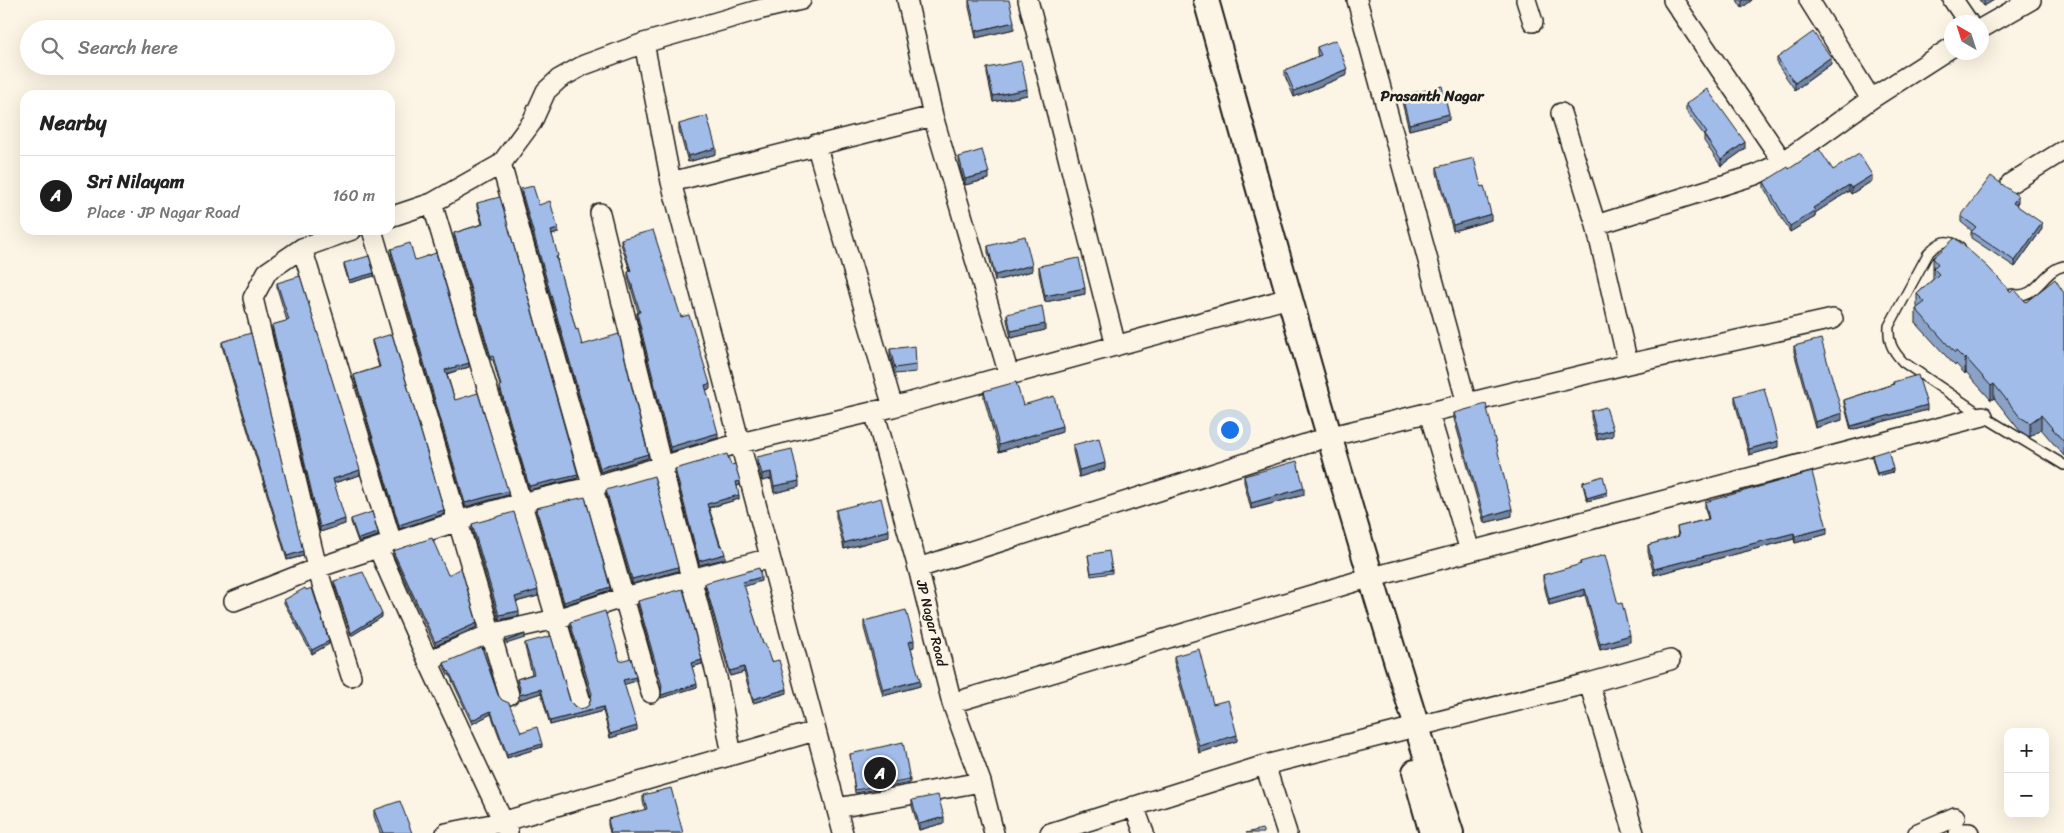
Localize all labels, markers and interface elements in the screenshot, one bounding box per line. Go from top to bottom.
north arrow [1944,15,1989,60]
search box [20,20,395,75]
text: Search here [78,31,178,64]
icon: search [38,34,66,62]
district label: Prasanth Nagar [1381,83,1485,109]
text: Nearby [40,104,106,142]
text: Sri Nilayam [87,165,184,198]
text: A [51,181,61,210]
text: 160 m [332,181,375,210]
text: Place · JP Nagar Road [87,198,239,227]
your location [1217,417,1243,443]
street label: JP Nagar Road [908,576,955,671]
map controls [2004,728,2049,818]
button: + [2004,728,2049,773]
pin: A [864,754,896,792]
button: − [2004,773,2049,818]

